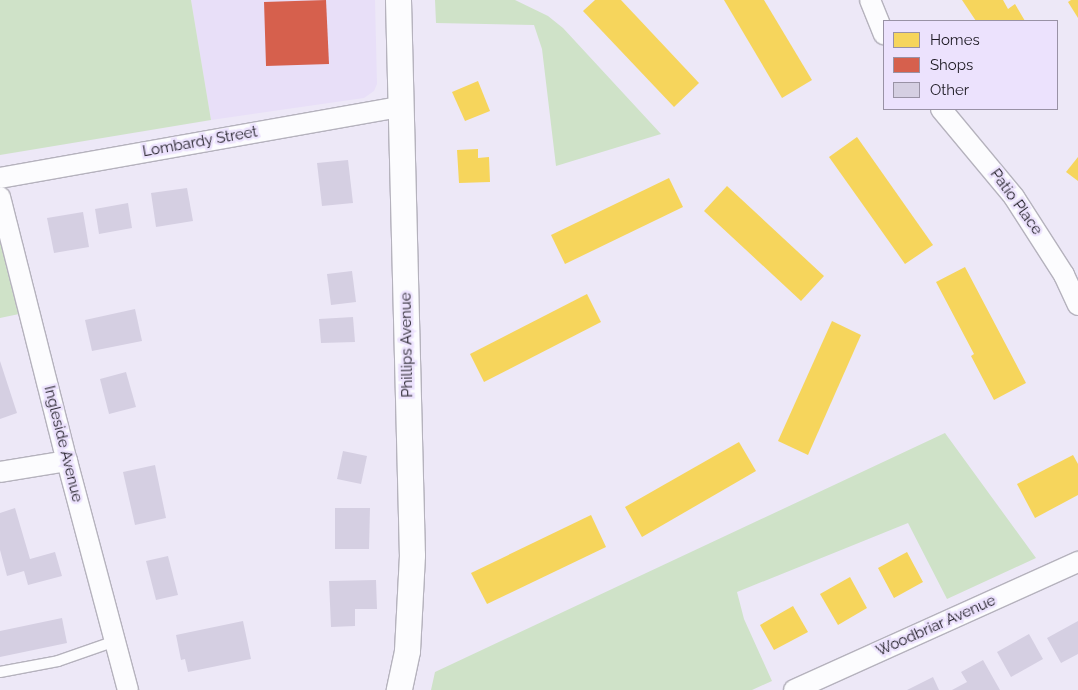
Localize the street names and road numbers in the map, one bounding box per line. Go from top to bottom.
street label: Lombardy Street [141,123,259,161]
street label: Patio Place [986,166,1046,238]
street label: Phillips Avenue [397,292,417,398]
street label: Ingleside Avenue [40,384,86,504]
street label: Woodbriar Avenue [873,591,999,661]

